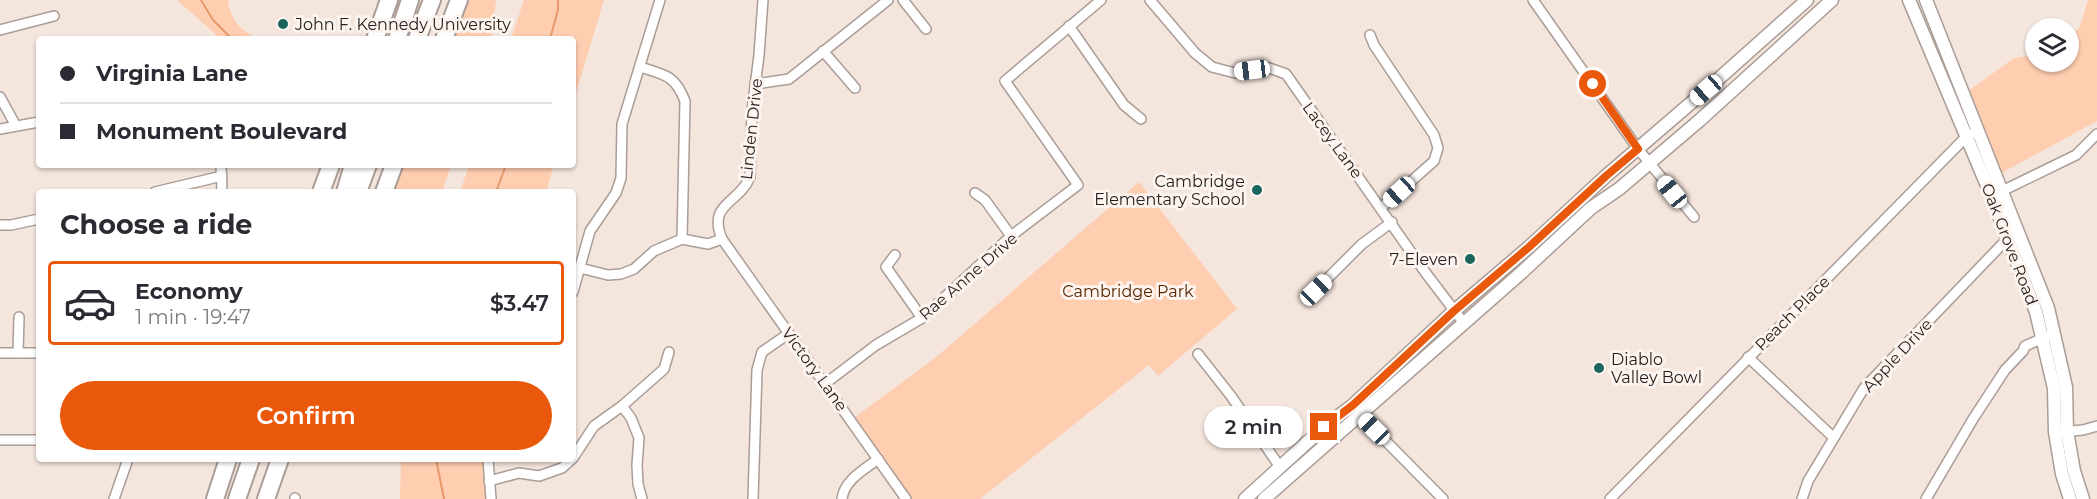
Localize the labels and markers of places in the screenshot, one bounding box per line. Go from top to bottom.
place label: John F. Kennedy University [294,15,511,34]
marker: John F. Kennedy University [276,17,290,31]
place label: Cambridge Elementary School [1094,172,1245,209]
marker: Cambridge Elementary School [1250,183,1264,197]
place label: 7-Eleven [1390,250,1458,269]
marker: 7-Eleven [1463,252,1477,266]
place label: Diablo Valley Bowl [1611,350,1702,387]
marker: Diablo Valley Bowl [1592,361,1606,375]

